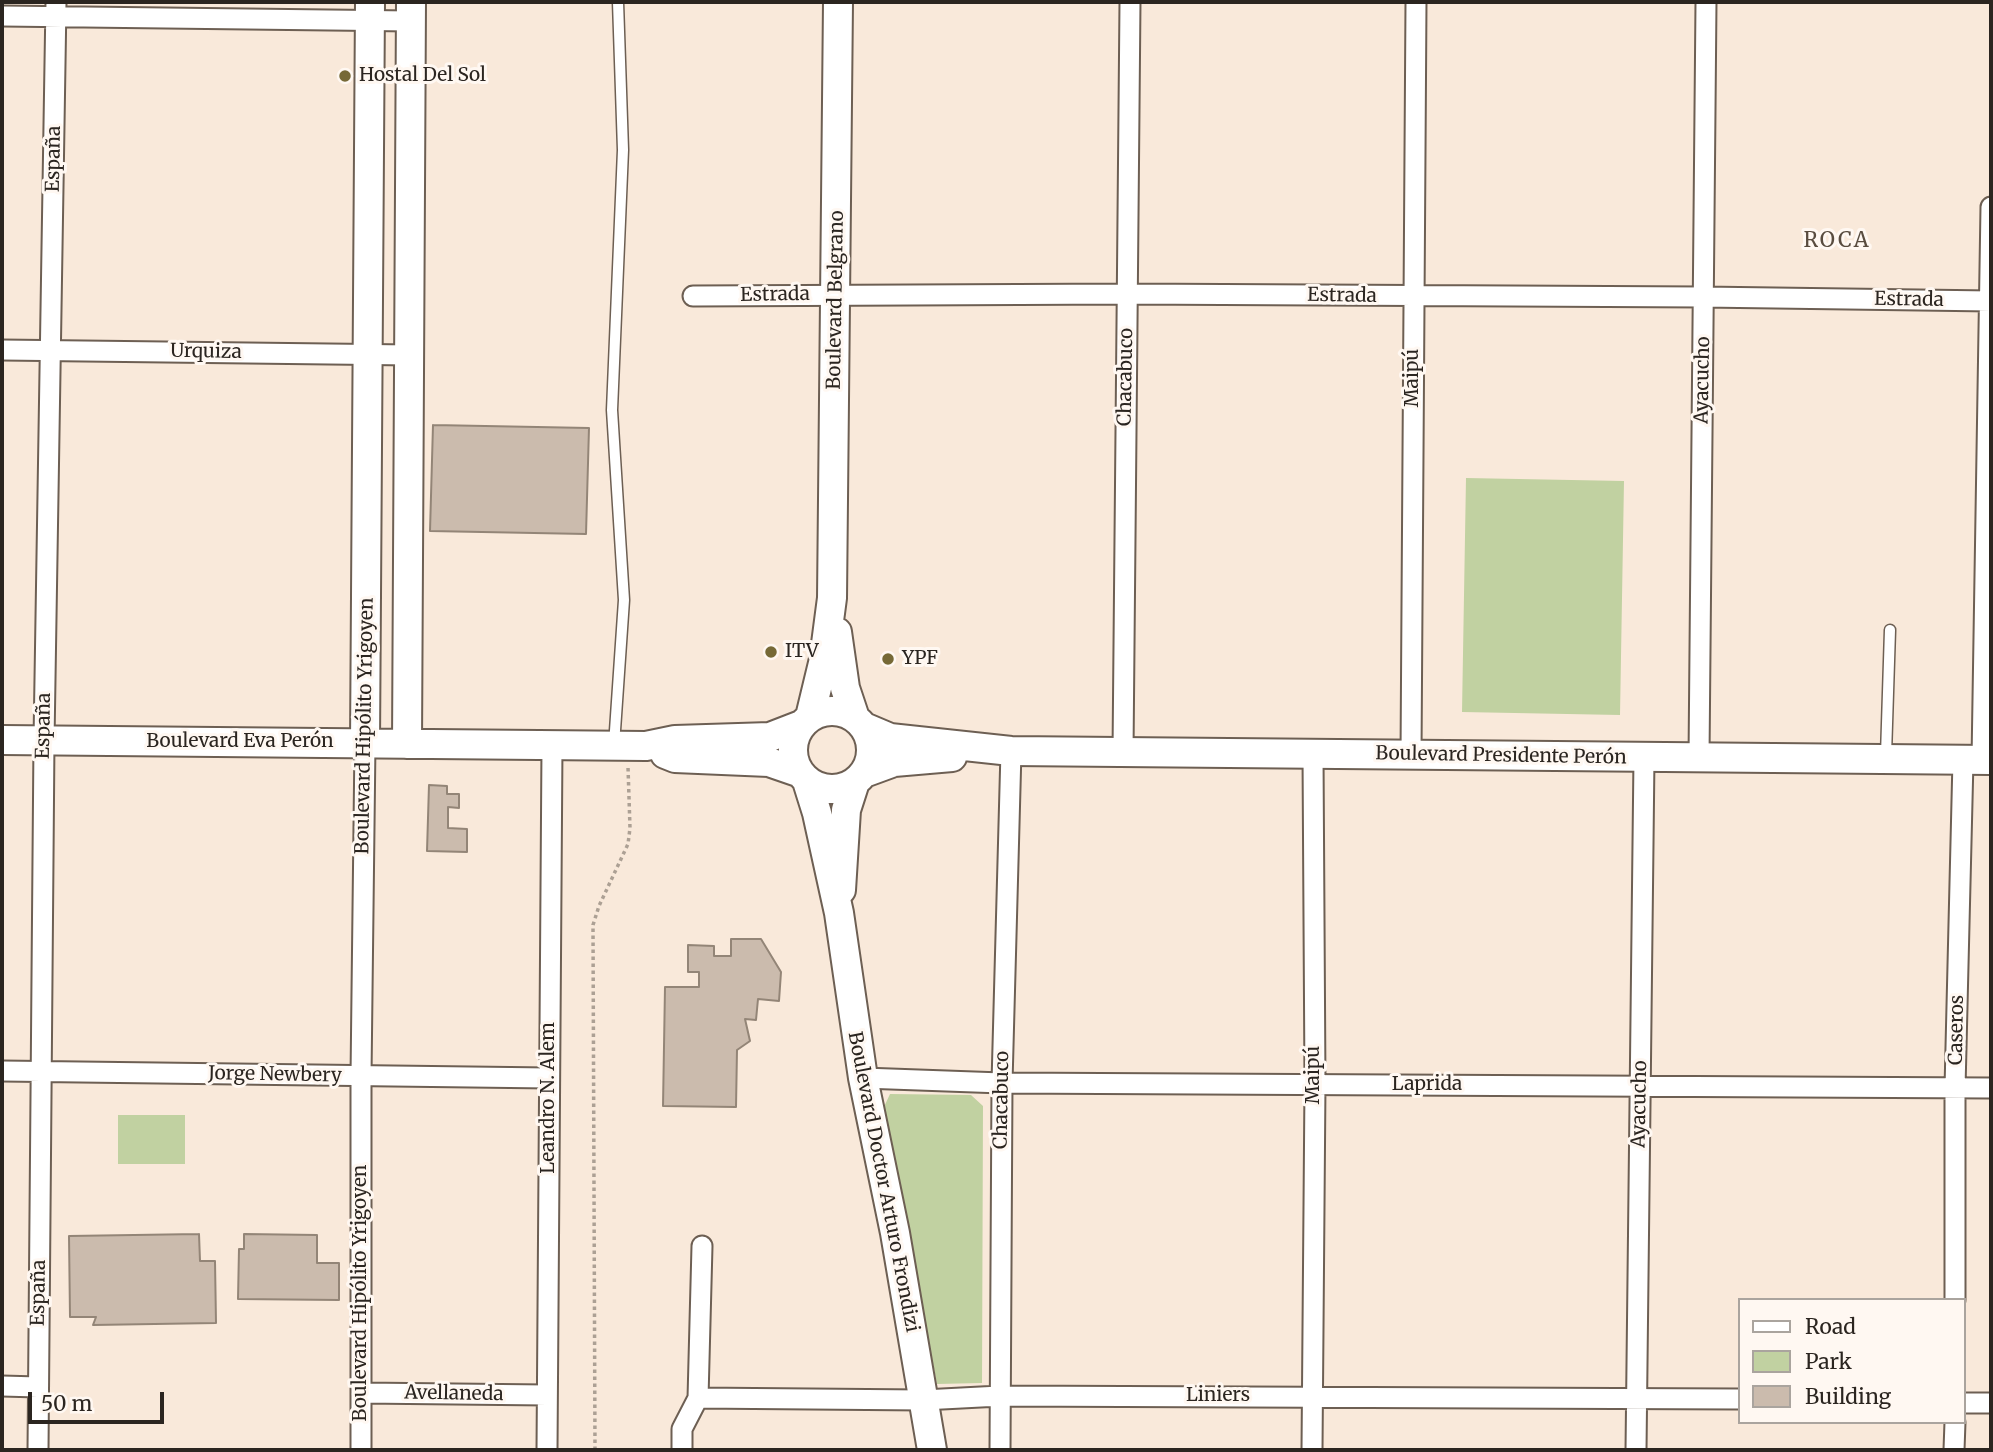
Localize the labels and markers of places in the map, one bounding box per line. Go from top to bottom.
place label: Hostal Del Sol [359,65,486,87]
marker: Hostal Del Sol [337,68,353,84]
place label: ITV [785,641,819,663]
marker: ITV [763,644,779,660]
place label: YPF [902,648,938,670]
marker: YPF [880,651,896,667]

